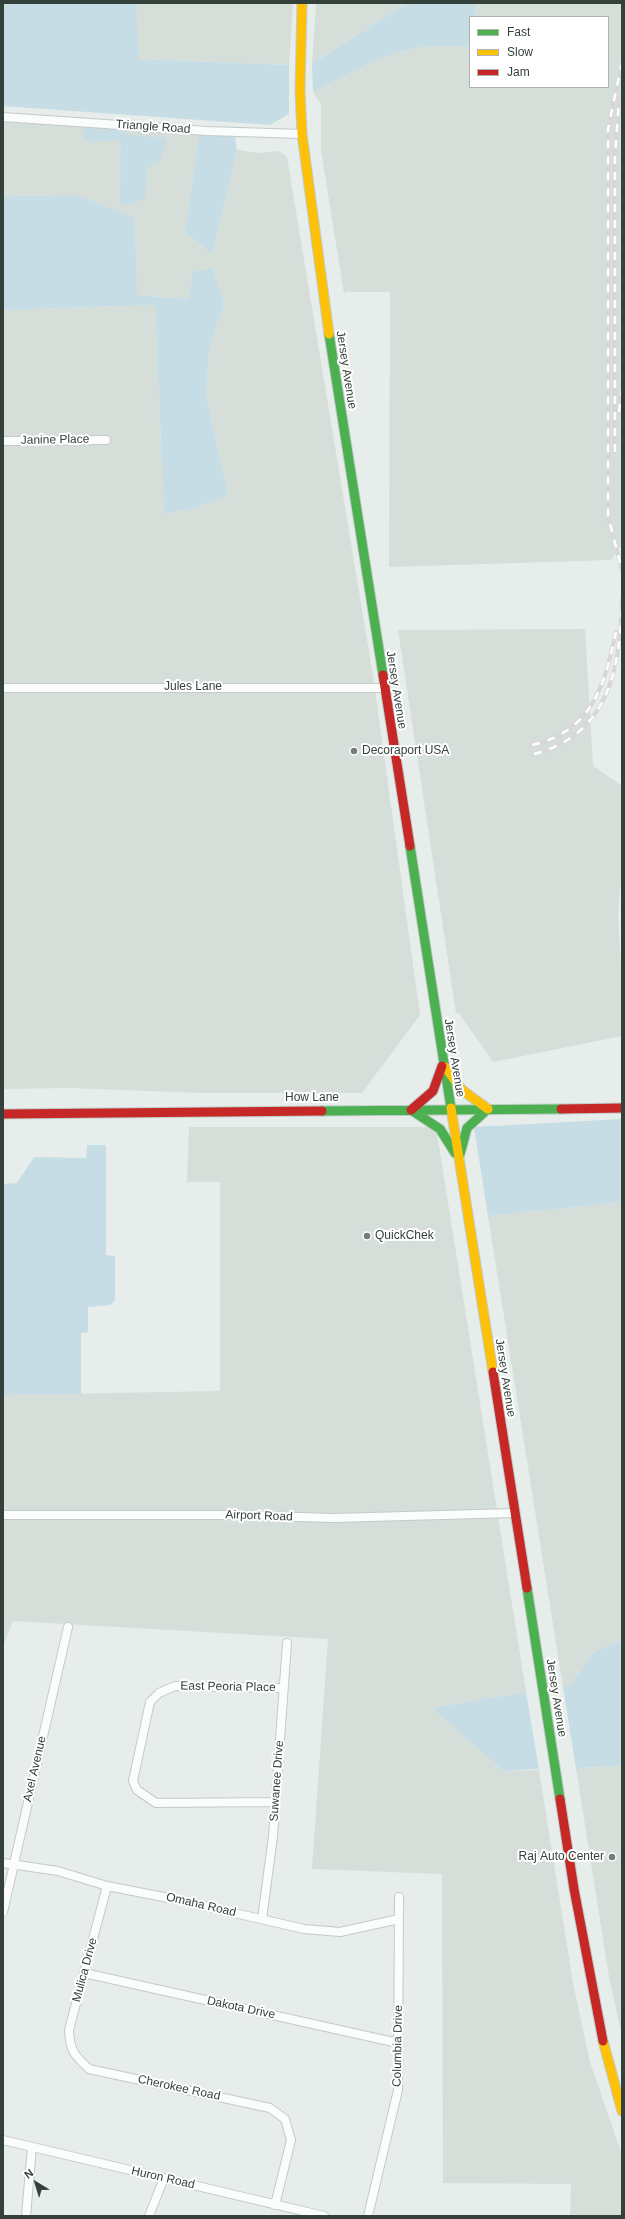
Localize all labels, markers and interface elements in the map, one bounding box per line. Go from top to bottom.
legend [469,16,609,88]
text: Fast [507,25,530,39]
text: Slow [507,45,533,59]
text: Jam [507,65,530,79]
street label: Triangle Road [115,117,191,137]
street label: Jersey Avenue [333,330,359,410]
street label: Janine Place [21,432,89,448]
street label: Jersey Avenue [383,650,409,730]
street label: Jules Lane [164,680,222,694]
place label: Decoraport USA [362,744,449,758]
marker: Decoraport USA [349,746,359,756]
street label: Jersey Avenue [441,1018,467,1098]
street label: How Lane [285,1091,339,1105]
place label: QuickChek [375,1229,434,1243]
marker: QuickChek [362,1231,372,1241]
street label: Jersey Avenue [492,1338,518,1418]
street label: Airport Road [225,1508,293,1524]
street label: Jersey Avenue [543,1658,569,1738]
street label: East Peoria Place [180,1679,276,1695]
street label: Axel Avenue [20,1735,50,1803]
street label: Suwanee Drive [267,1740,287,1822]
place label: Raj Auto Center [519,1850,604,1864]
marker: Raj Auto Center [607,1852,617,1862]
street label: Omaha Road [165,1890,237,1920]
street label: Mulica Drive [70,1936,100,2004]
street label: Dakota Drive [206,1994,276,2022]
street label: Columbia Drive [390,2005,406,2087]
street label: Cherokee Road [136,2072,222,2104]
north arrow [16,2163,56,2203]
street label: Huron Road [130,2164,196,2192]
text: N [22,2166,35,2181]

